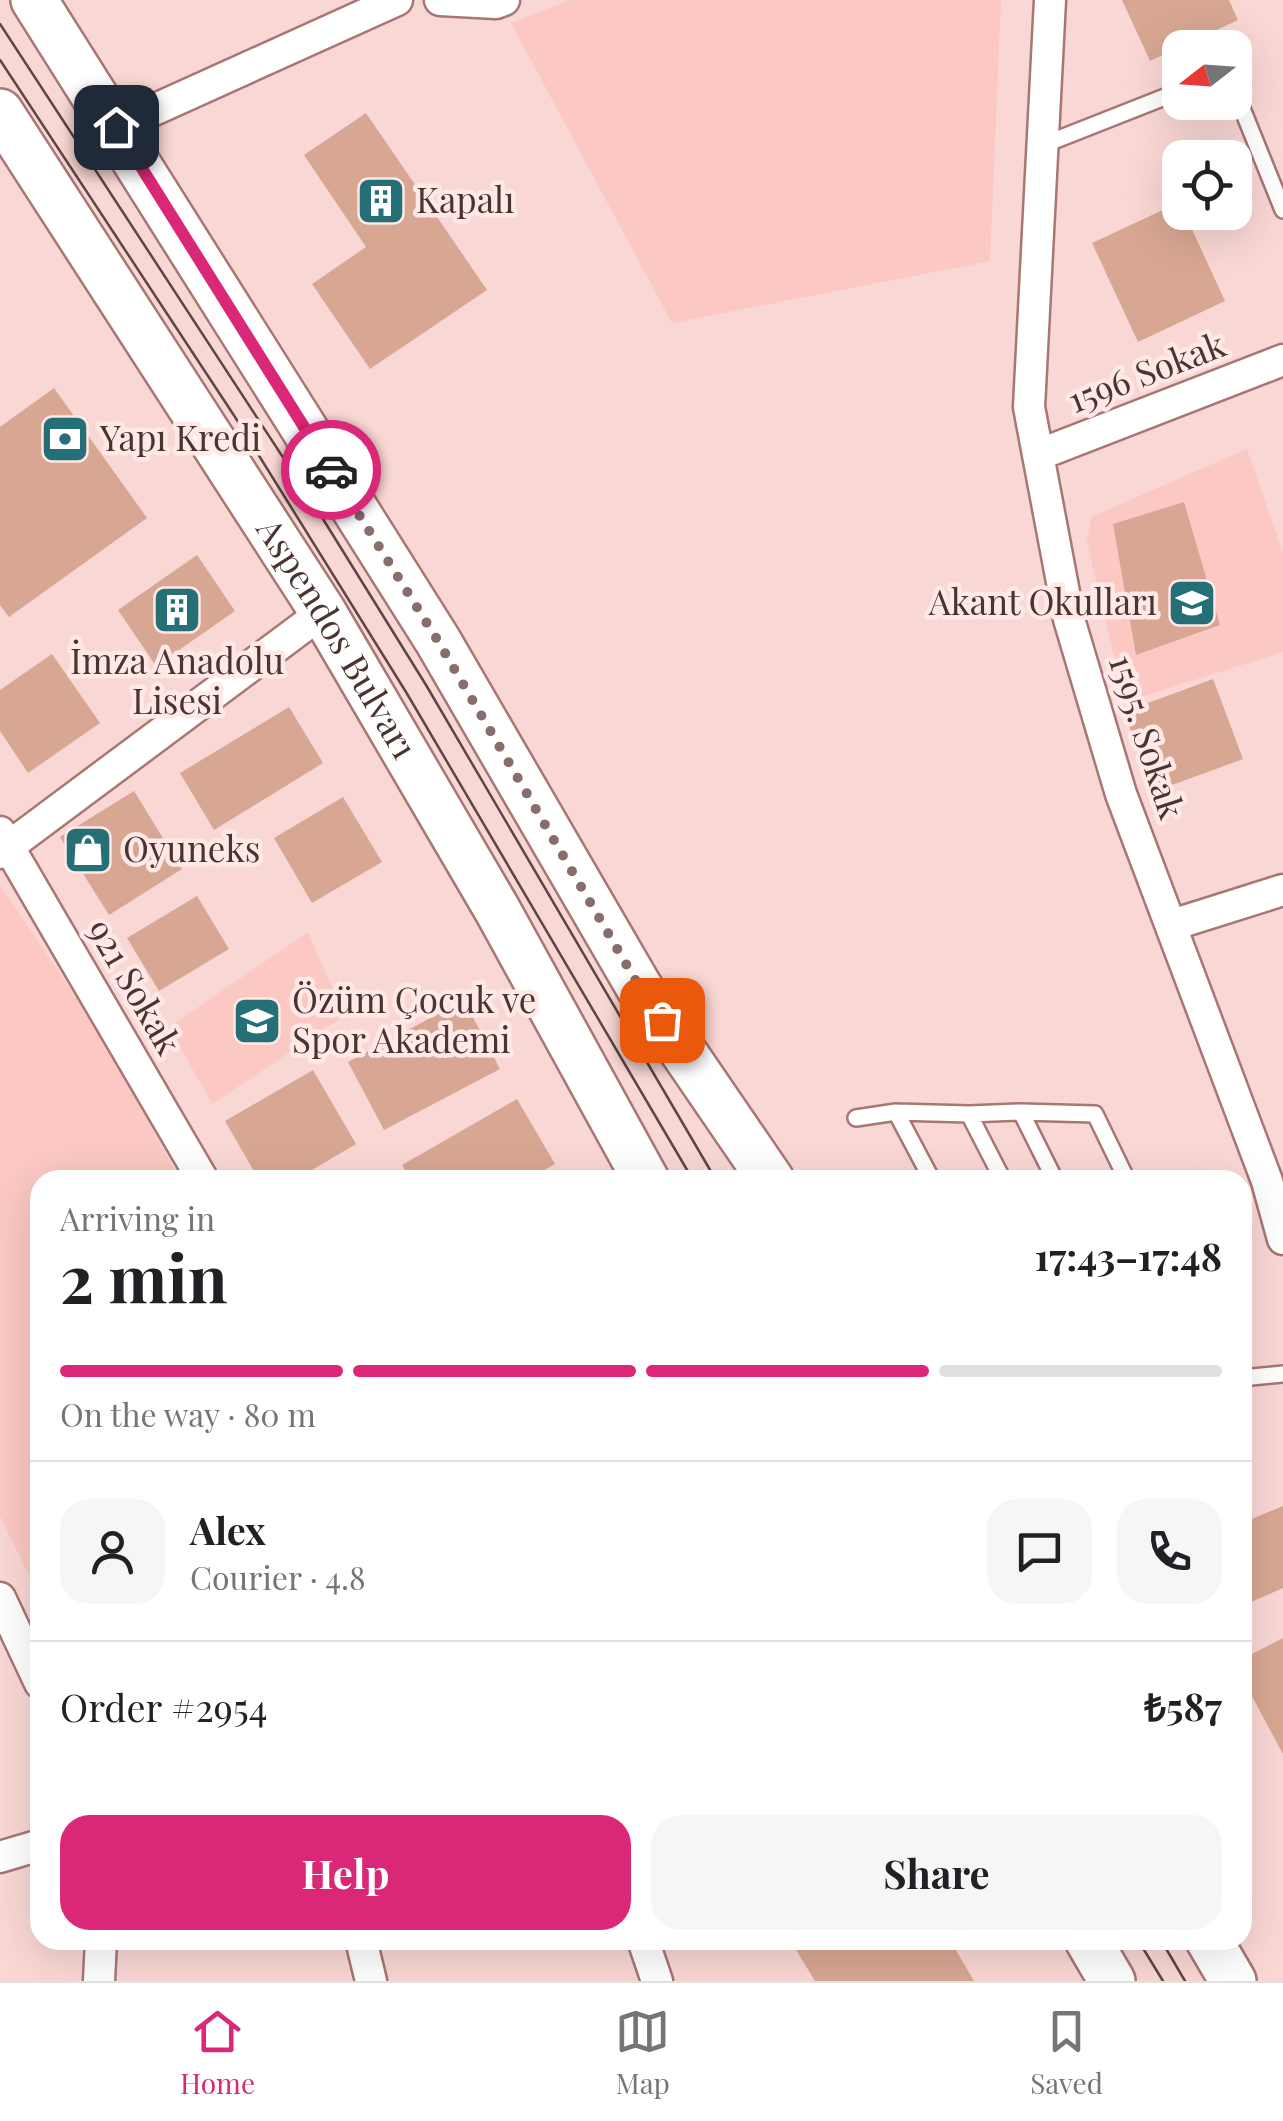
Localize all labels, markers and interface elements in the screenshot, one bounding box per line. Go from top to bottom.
north arrow [1162,30,1252,120]
map controls [1162,30,1252,230]
pin [74,85,159,170]
icon: home [89,100,144,155]
button: locate [1162,140,1252,230]
building icon: Kapalı [355,175,407,227]
place label: Kapalı [416,175,514,222]
street label: 1596 Sokak [1061,319,1232,422]
bank icon: Yapı Kredi [39,413,91,465]
place label: Yapı Kredi [99,413,261,460]
courier [281,420,381,520]
icon: car [304,443,359,498]
street label: Aspendos Bulvarı [247,507,429,766]
place label: Akant Okulları [928,577,1157,624]
school or university icon: Akant Okulları [1166,577,1218,629]
building icon: İmza Anadolu Lisesi [151,584,203,636]
place label: İmza Anadolu Lisesi [70,636,284,723]
street label: 1595. Sokak [1100,648,1197,824]
shop icon: Oyuneks [62,824,114,876]
place label: Oyuneks [123,824,260,871]
street label: 921 Sokak [78,909,194,1062]
place label: Özüm Çocuk ve Spor Akademi [292,975,536,1062]
pin [620,978,705,1063]
icon: bag [635,993,690,1048]
school or university icon: Özüm Çocuk ve Spor Akademi [231,995,283,1047]
text: Arriving in [60,1196,215,1239]
text: 17:43–17:48 [1034,1230,1222,1281]
text: 2 min [60,1233,228,1319]
text: On the way · 80 m [60,1392,316,1435]
button: person [60,1499,165,1604]
button: chat [987,1499,1092,1604]
button: phone [1117,1499,1222,1604]
text: Alex [190,1504,266,1555]
text: Courier · 4.8 [190,1555,366,1598]
text: ₺587 [1144,1680,1222,1731]
text: Order #2954 [60,1681,267,1732]
button: Help [60,1815,631,1930]
button: Share [651,1815,1222,1930]
tab: Home [180,2004,255,2101]
tab: Map [615,2004,670,2101]
tab: Saved [1030,2004,1103,2101]

